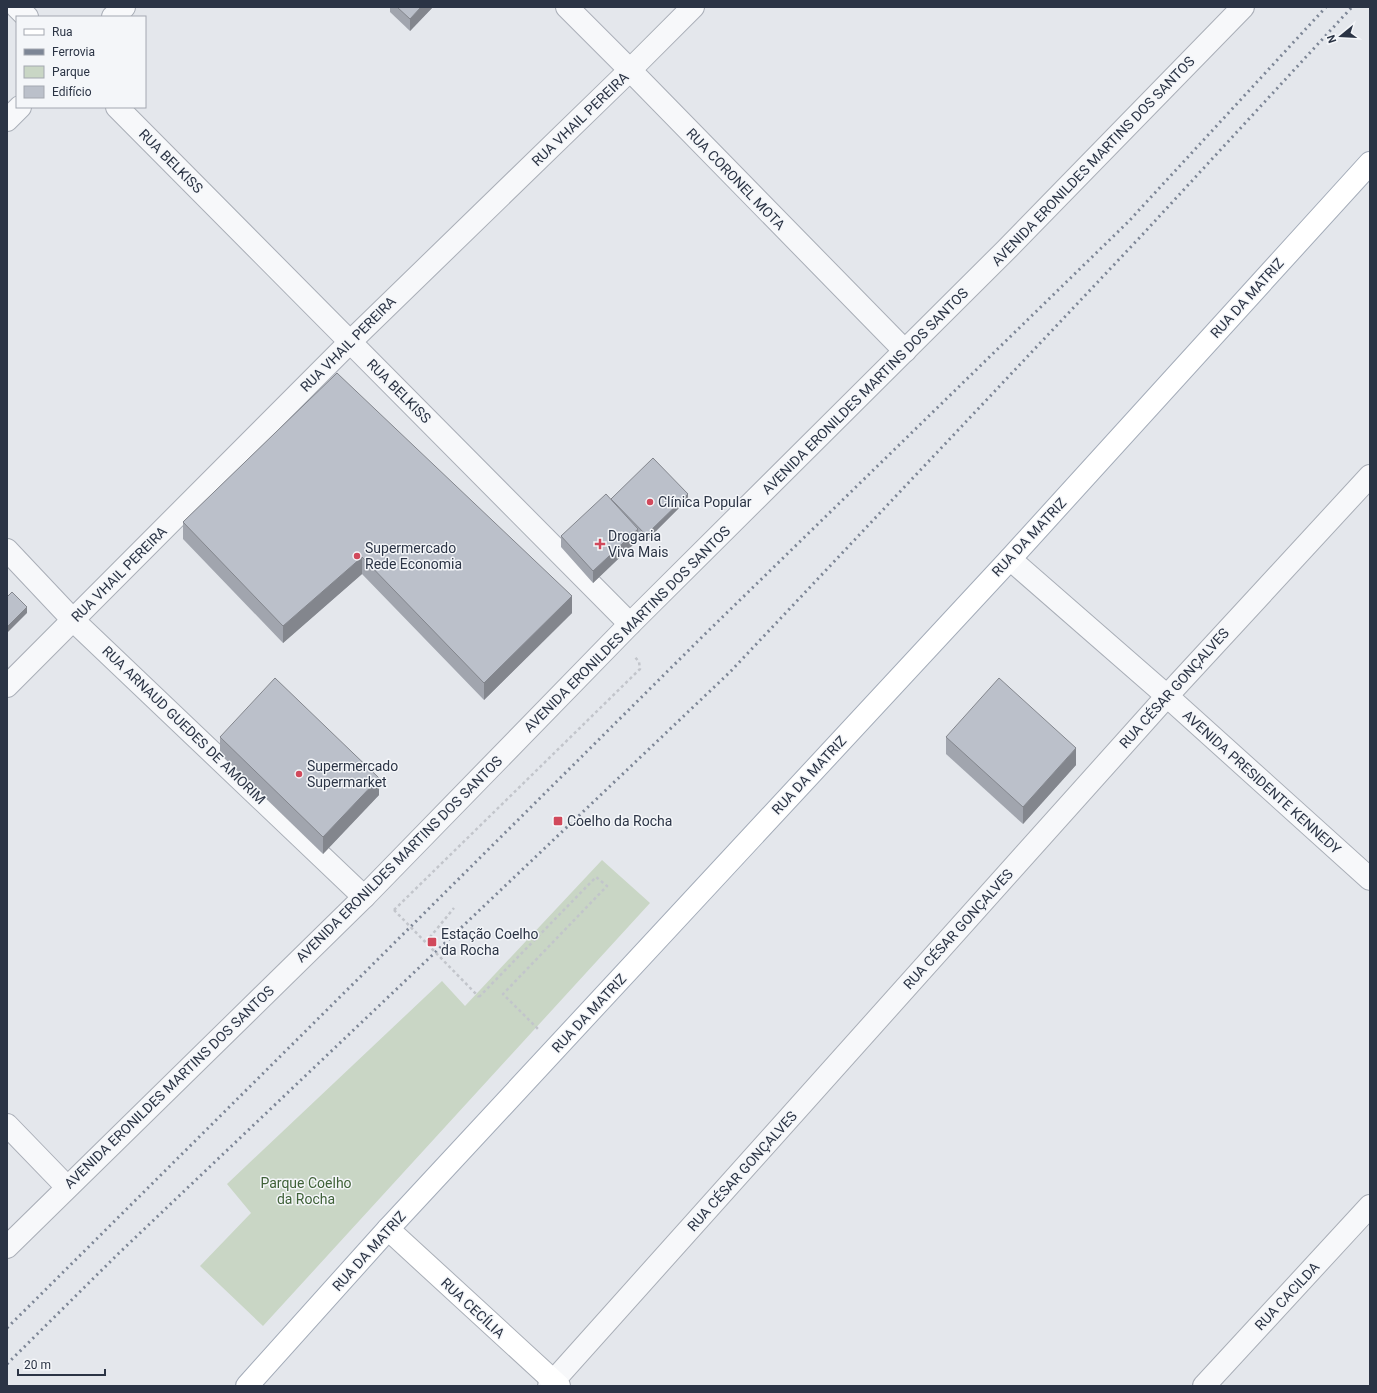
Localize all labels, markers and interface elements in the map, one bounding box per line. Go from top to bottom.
legend [16,16,146,108]
north arrow [1321,16,1361,56]
text: Rua [52,25,73,39]
text: N [1325,33,1339,45]
text: Ferrovia [52,45,95,59]
street label: AVENIDA ERONILDES MARTINS DOS SANTOS [988,53,1198,269]
text: Parque [52,65,90,79]
street label: RUA VHAIL PEREIRA [528,69,632,169]
text: Edifício [52,85,92,99]
street label: RUA CORONEL MOTA [683,125,789,233]
street label: RUA BELKISS [136,126,206,196]
street label: RUA DA MATRIZ [1207,255,1287,341]
street label: AVENIDA ERONILDES MARTINS DOS SANTOS [759,285,971,497]
street label: RUA VHAIL PEREIRA [297,293,399,395]
street label: RUA BELKISS [364,356,434,426]
place label: Clínica Popular [658,494,752,510]
street label: RUA DA MATRIZ [989,494,1069,580]
marker: Clínica Popular [645,497,655,507]
street label: RUA VHAIL PEREIRA [68,523,170,625]
street label: AVENIDA ERONILDES MARTINS DOS SANTOS [521,523,733,735]
place label: Drogaria Viva Mais [608,528,669,560]
marker: Drogaria Viva Mais [595,539,605,549]
place label: Supermercado Rede Economia [365,540,462,572]
marker: Supermercado Rede Economia [352,551,362,561]
street label: RUA CÉSAR GONÇALVES [1115,624,1232,751]
street label: RUA ARNAUD GUEDES DE AMORIM [99,643,269,807]
street label: AVENIDA PRESIDENTE KENNEDY [1180,707,1345,858]
street label: RUA DA MATRIZ [769,732,849,818]
street label: AVENIDA ERONILDES MARTINS DOS SANTOS [293,753,505,965]
place label: Supermercado Supermarket [307,758,398,790]
marker: Supermercado Supermarket [294,769,304,779]
place label: Coelho da Rocha [567,813,672,829]
marker: Coelho da Rocha [552,815,564,827]
street label: RUA CÉSAR GONÇALVES [899,865,1016,992]
place label: Estação Coelho da Rocha [441,926,538,958]
marker: Estação Coelho da Rocha [426,936,438,948]
street label: RUA DA MATRIZ [549,970,629,1056]
street label: AVENIDA ERONILDES MARTINS DOS SANTOS [61,982,277,1192]
street label: RUA CÉSAR GONÇALVES [683,1107,800,1234]
park label: Parque Coelho da Rocha [260,1175,352,1207]
street label: RUA DA MATRIZ [329,1208,409,1294]
street label: RUA CACILDA [1251,1259,1323,1333]
street label: RUA CECÍLIA [438,1274,509,1341]
scale bar [18,1351,105,1377]
text: 20 m [24,1358,51,1372]

